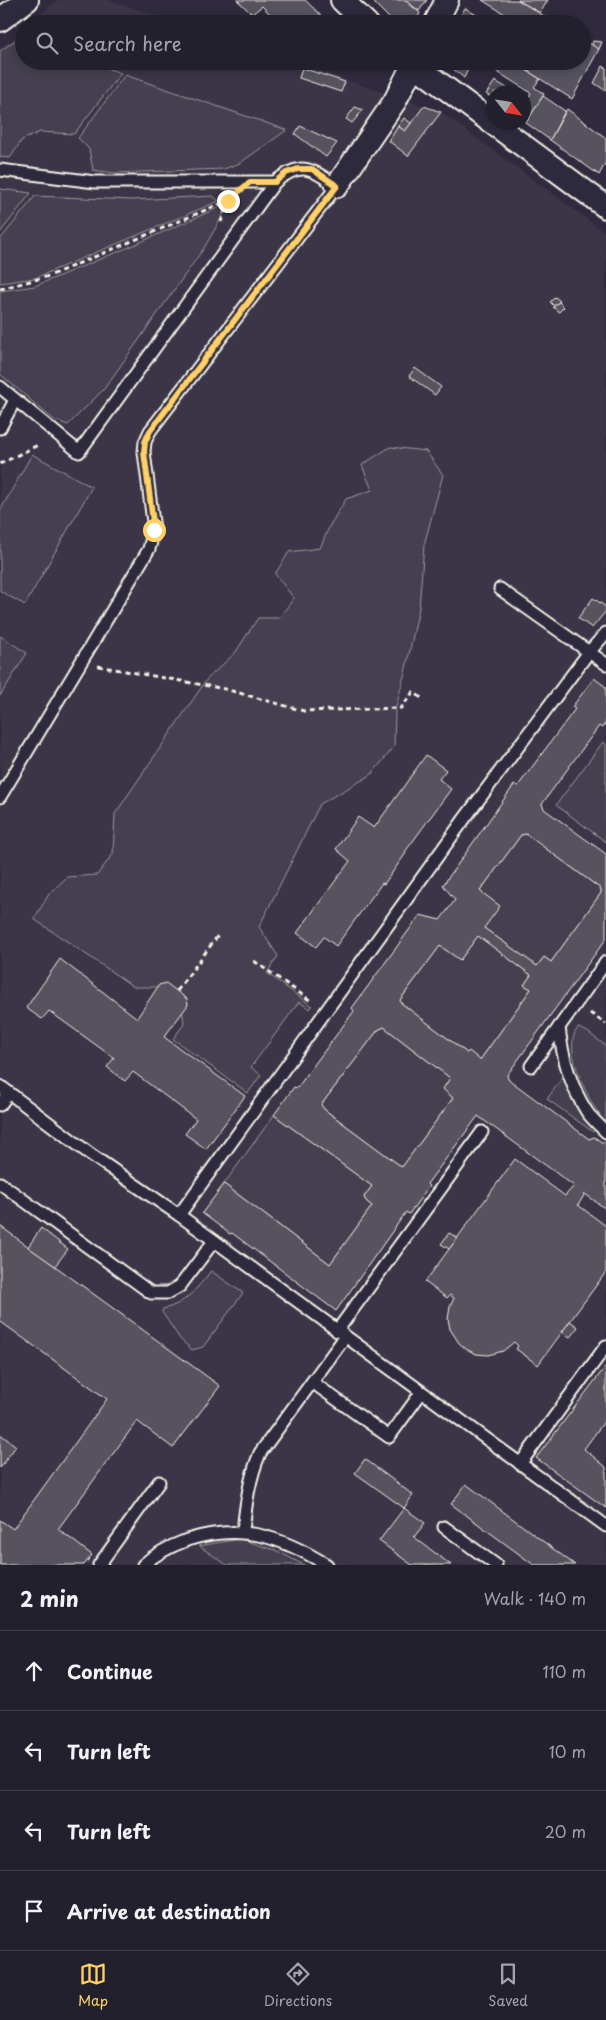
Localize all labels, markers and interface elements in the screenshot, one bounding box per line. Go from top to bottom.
search box [15,15,591,70]
icon: search [33,29,61,57]
text: Search here [73,29,182,57]
north arrow [486,85,531,130]
route end [217,190,240,213]
route start [143,519,166,542]
text: 2 min [20,1582,79,1614]
text: Walk · 140 m [484,1586,586,1610]
icon: ahead [20,1657,48,1685]
text: Continue [67,1657,153,1685]
text: 110 m [543,1659,586,1683]
icon: left [20,1737,48,1765]
text: Turn left [67,1737,151,1765]
text: 10 m [549,1739,586,1763]
icon: left [20,1817,48,1845]
text: Turn left [67,1817,151,1845]
text: 20 m [545,1819,586,1843]
icon: arrive [20,1897,48,1925]
text: Arrive at destination [67,1897,271,1925]
tab: Map [78,1960,108,2011]
tab: Directions [264,1960,332,2011]
tab: Saved [488,1960,528,2011]

